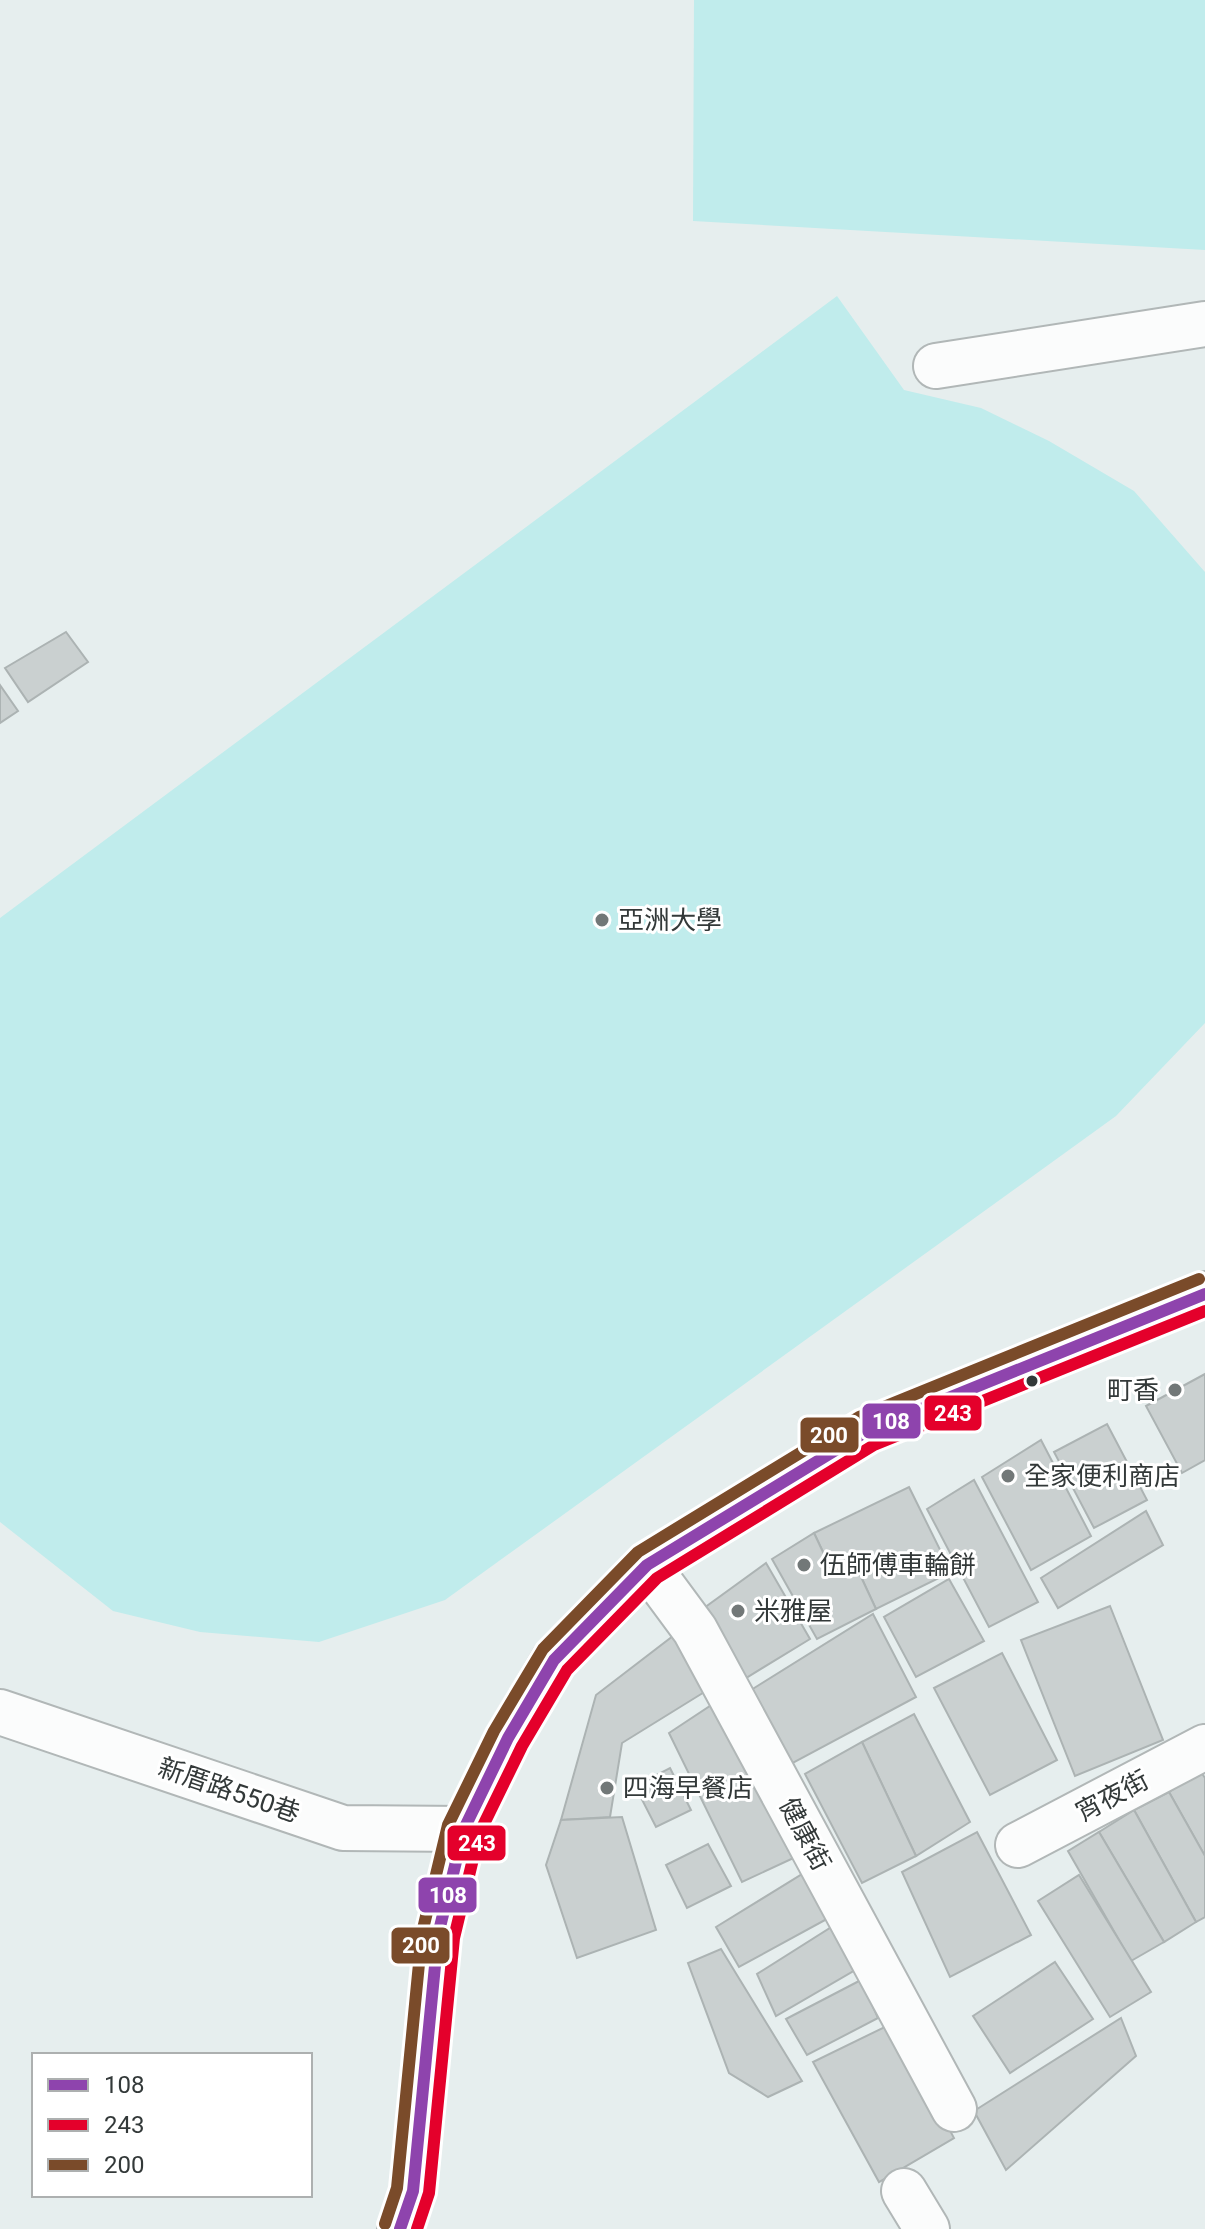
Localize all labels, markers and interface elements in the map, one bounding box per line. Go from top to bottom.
place label: 亞洲大學 [618,905,722,935]
marker: 亞洲大學 [593,911,611,929]
unlabelled marker [1024,1373,1040,1389]
place label: 町香 [1107,1375,1159,1405]
marker: 町香 [1166,1381,1184,1399]
line badge: 243 [923,1394,983,1432]
text: 243 [934,1401,972,1426]
line badge: 108 [861,1402,922,1440]
text: 108 [872,1409,910,1434]
line badge: 200 [799,1416,860,1454]
text: 200 [810,1423,848,1448]
place label: 全家便利商店 [1024,1461,1180,1491]
marker: 全家便利商店 [999,1467,1017,1485]
place label: 伍師傅車輪餅 [820,1550,976,1580]
marker: 伍師傅車輪餅 [795,1556,813,1574]
place label: 米雅屋 [754,1596,832,1626]
marker: 米雅屋 [729,1602,747,1620]
street label: 新厝路550巷 [154,1752,304,1828]
street label: 宵夜街 [1071,1764,1153,1828]
place label: 四海早餐店 [623,1773,753,1803]
marker: 四海早餐店 [598,1779,616,1797]
street label: 健康街 [773,1793,837,1875]
line badge: 243 [446,1824,507,1862]
text: 243 [458,1831,496,1856]
line badge: 108 [417,1876,478,1914]
text: 108 [429,1883,467,1908]
line badge: 200 [390,1926,451,1965]
text: 200 [402,1933,440,1958]
legend [32,2053,312,2197]
text: 108 [104,2071,144,2099]
text: 243 [104,2111,144,2139]
text: 200 [104,2151,144,2179]

